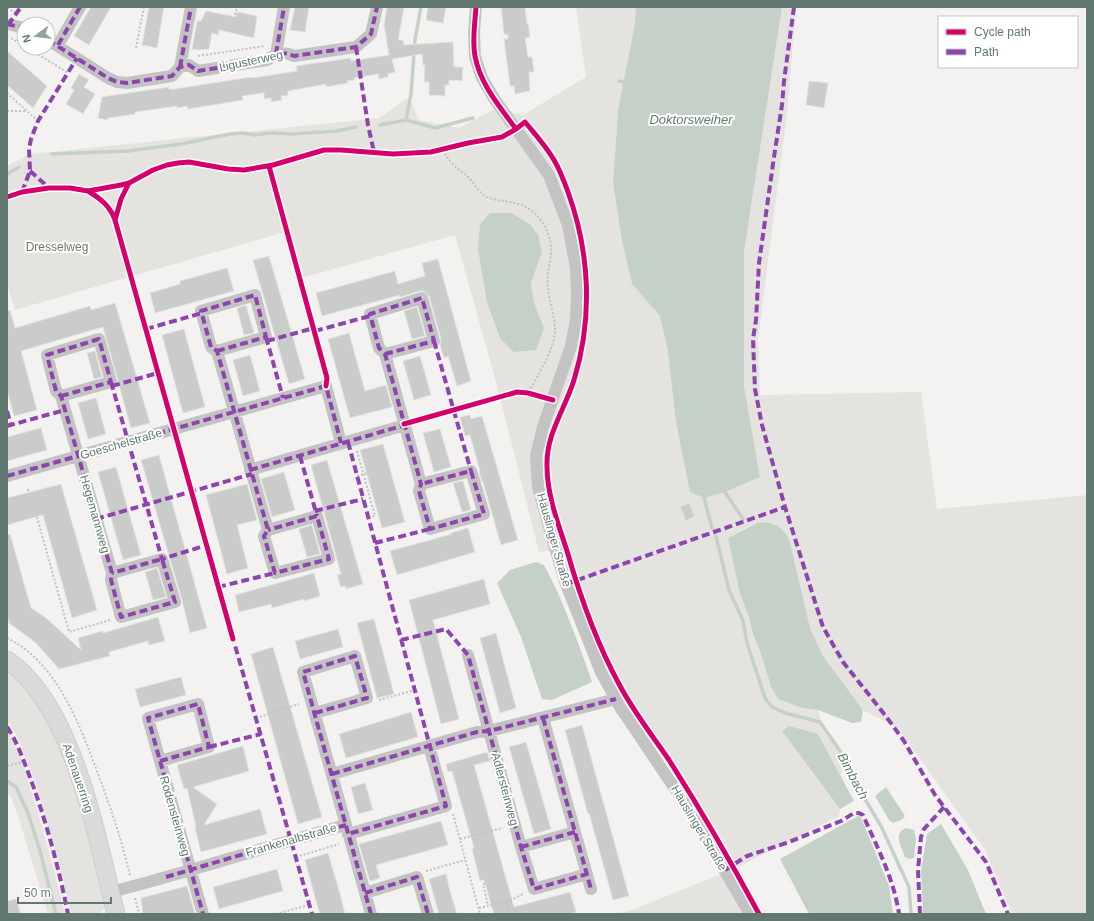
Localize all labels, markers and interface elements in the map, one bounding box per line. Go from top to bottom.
north arrow [16,16,56,56]
legend [938,16,1078,68]
text: Cycle path [974,25,1031,39]
text: N [20,33,33,44]
text: Path [974,45,999,59]
street label: Ligusterweg [218,47,284,75]
water label: Doktorsweiher [649,112,733,127]
park label: Dresselweg [26,240,88,254]
street label: Goeschelstraße [78,426,164,462]
street label: Hegemannweg [77,473,113,555]
street label: Häuslinger Straße [534,492,574,589]
street label: Adenauerring [60,742,96,814]
water label: Bimbach [835,750,871,802]
street label: Adlersteinweg [488,751,522,827]
street label: Rodensteinweg [157,774,193,858]
street label: Häuslinger Straße [668,783,730,873]
street label: Frankenalbstraße [244,820,338,860]
scale bar [18,879,111,905]
text: 50 m [24,886,51,900]

